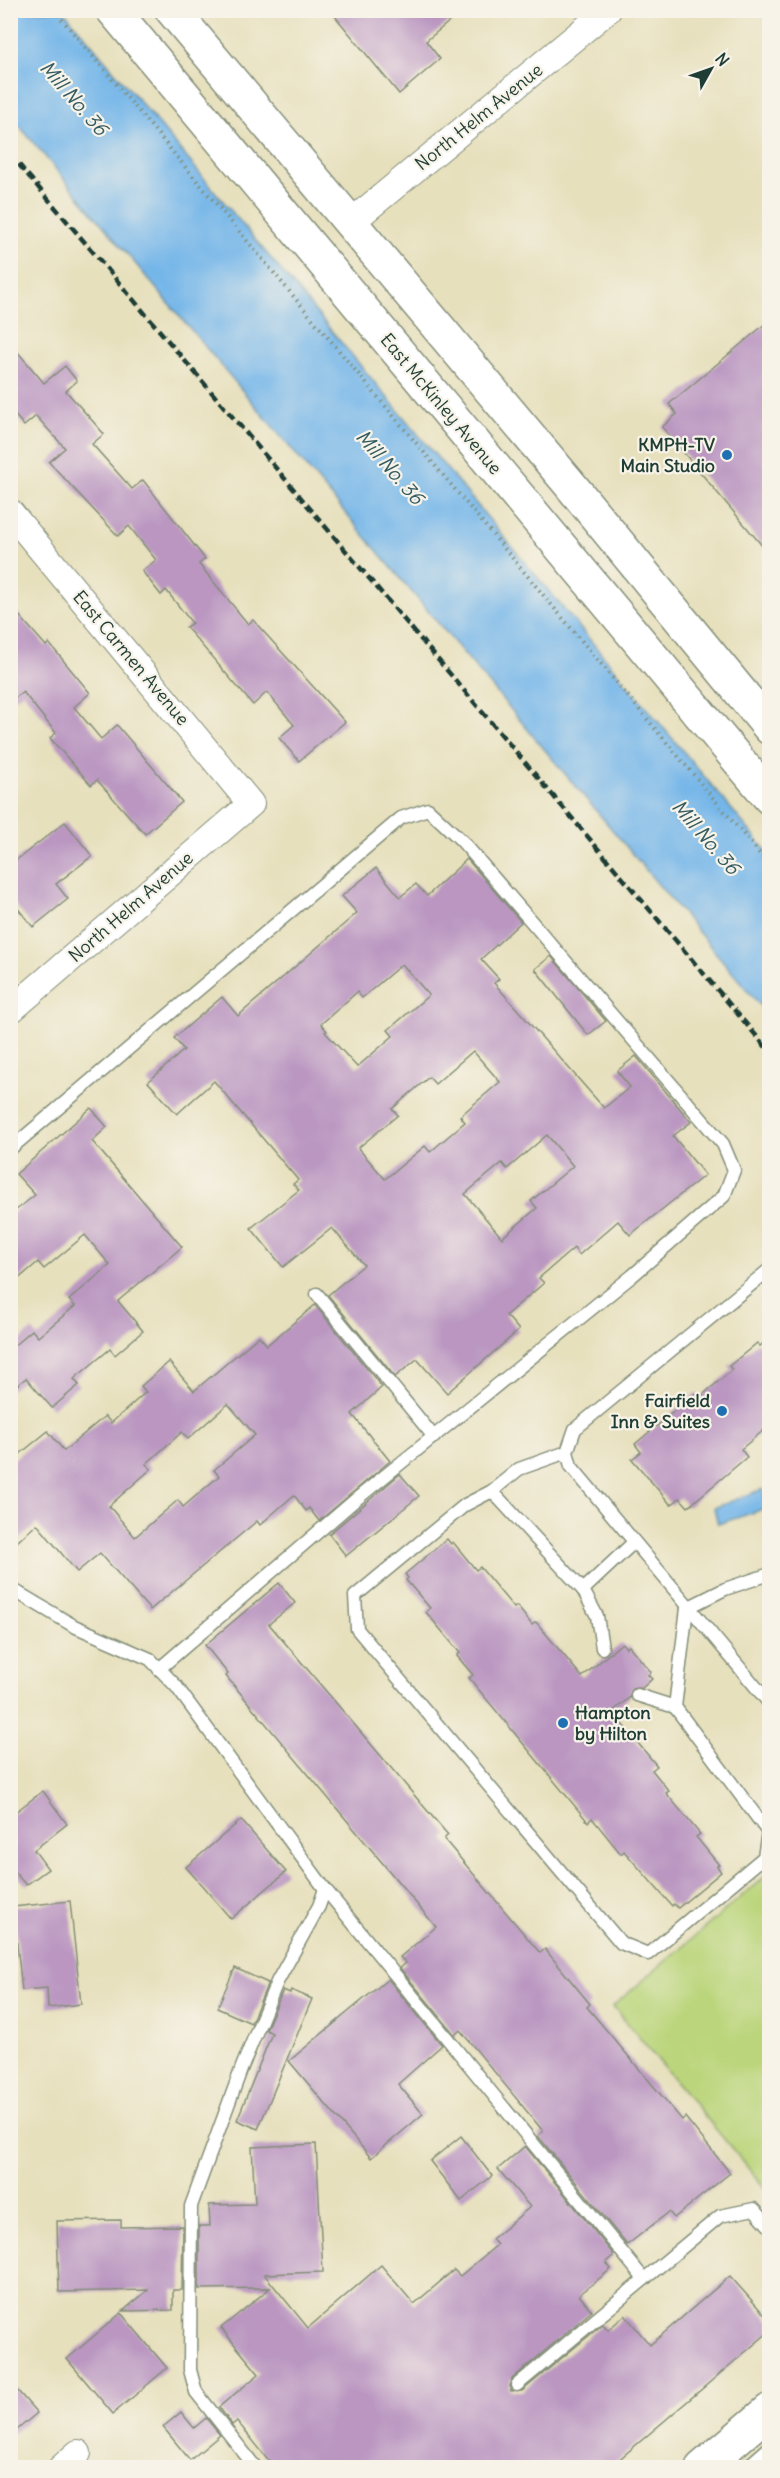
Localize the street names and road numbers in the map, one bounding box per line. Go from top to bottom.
street label: North Helm Avenue [410,58,547,175]
street label: East McKinley Avenue [376,329,507,479]
street label: East Carmen Avenue [68,586,195,730]
street label: North Helm Avenue [64,846,198,967]

